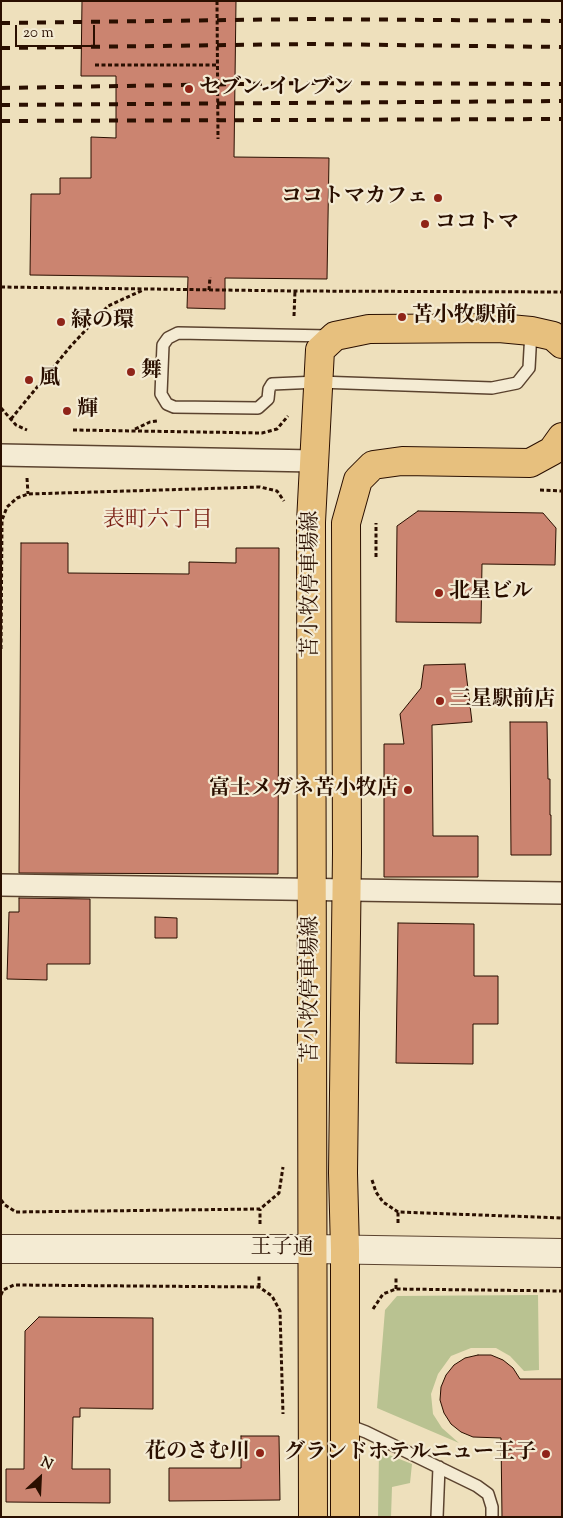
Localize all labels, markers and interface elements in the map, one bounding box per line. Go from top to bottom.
scale bar [18,15,98,47]
text: 20 m [23,23,54,44]
place label: セブン-イレブン [199,76,353,102]
marker: セブン-イレブン [183,83,195,95]
place label: ココトマカフェ [281,185,428,211]
marker: ココトマカフェ [432,192,444,204]
place label: ココトマ [435,211,519,237]
marker: ココトマ [419,218,431,230]
place label: 苫小牧駅前 [412,304,517,330]
place label: 緑の環 [71,309,134,335]
marker: 苫小牧駅前 [396,311,408,323]
marker: 緑の環 [55,316,67,328]
place label: 舞 [141,359,162,385]
marker: 舞 [125,366,137,378]
place label: 風 [39,367,60,393]
marker: 風 [23,374,35,386]
place label: 輝 [77,398,98,424]
marker: 輝 [61,405,73,417]
district label: 表町六丁目 [103,509,213,535]
street label: 苫小牧停車場線 [299,511,325,657]
place label: 北星ビル [449,580,533,606]
marker: 北星ビル [433,587,445,599]
place label: 三星駅前店 [450,688,555,714]
marker: 三星駅前店 [434,695,446,707]
place label: 富士メガネ苫小牧店 [209,777,398,803]
marker: 富士メガネ苫小牧店 [402,784,414,796]
street label: 苫小牧停車場線 [299,916,325,1062]
street label: 王子通 [251,1236,313,1262]
place label: 花のさむ川 [145,1440,250,1466]
place label: グランドホテルニュー王子 [284,1441,536,1467]
marker: 花のさむ川 [254,1447,266,1459]
marker: グランドホテルニュー王子 [540,1448,552,1460]
north arrow [15,1453,65,1503]
text: N [37,1453,56,1476]

